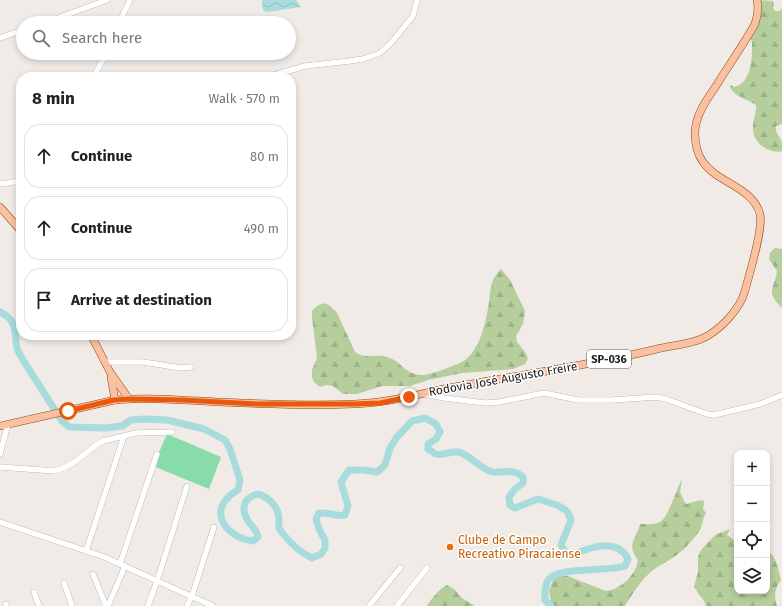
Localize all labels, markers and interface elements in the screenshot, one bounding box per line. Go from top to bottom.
search box [16,16,296,60]
icon: search [30,27,52,49]
text: Search here [62,29,142,47]
text: 8 min [32,88,75,109]
text: Walk · 570 m [209,91,280,106]
icon: ahead [33,145,55,167]
text: Continue [71,147,132,165]
text: 80 m [250,149,279,164]
icon: ahead [33,217,55,239]
text: Continue [71,219,132,237]
text: 490 m [244,221,279,236]
icon: arrive [33,289,55,311]
text: Arrive at destination [71,291,212,309]
road number: SP-036 [587,350,631,368]
street label: Rodovia José Augusto Freire [428,359,578,399]
route end [400,388,418,406]
route start [59,402,77,420]
map controls [734,450,770,594]
button: + [734,450,770,486]
button: − [734,486,770,522]
button: locate [734,522,770,558]
place label: Clube de Campo Recreativo Piracaiense [458,533,581,561]
marker: Clube de Campo Recreativo Piracaiense [445,542,455,552]
button: layers [734,558,770,594]

